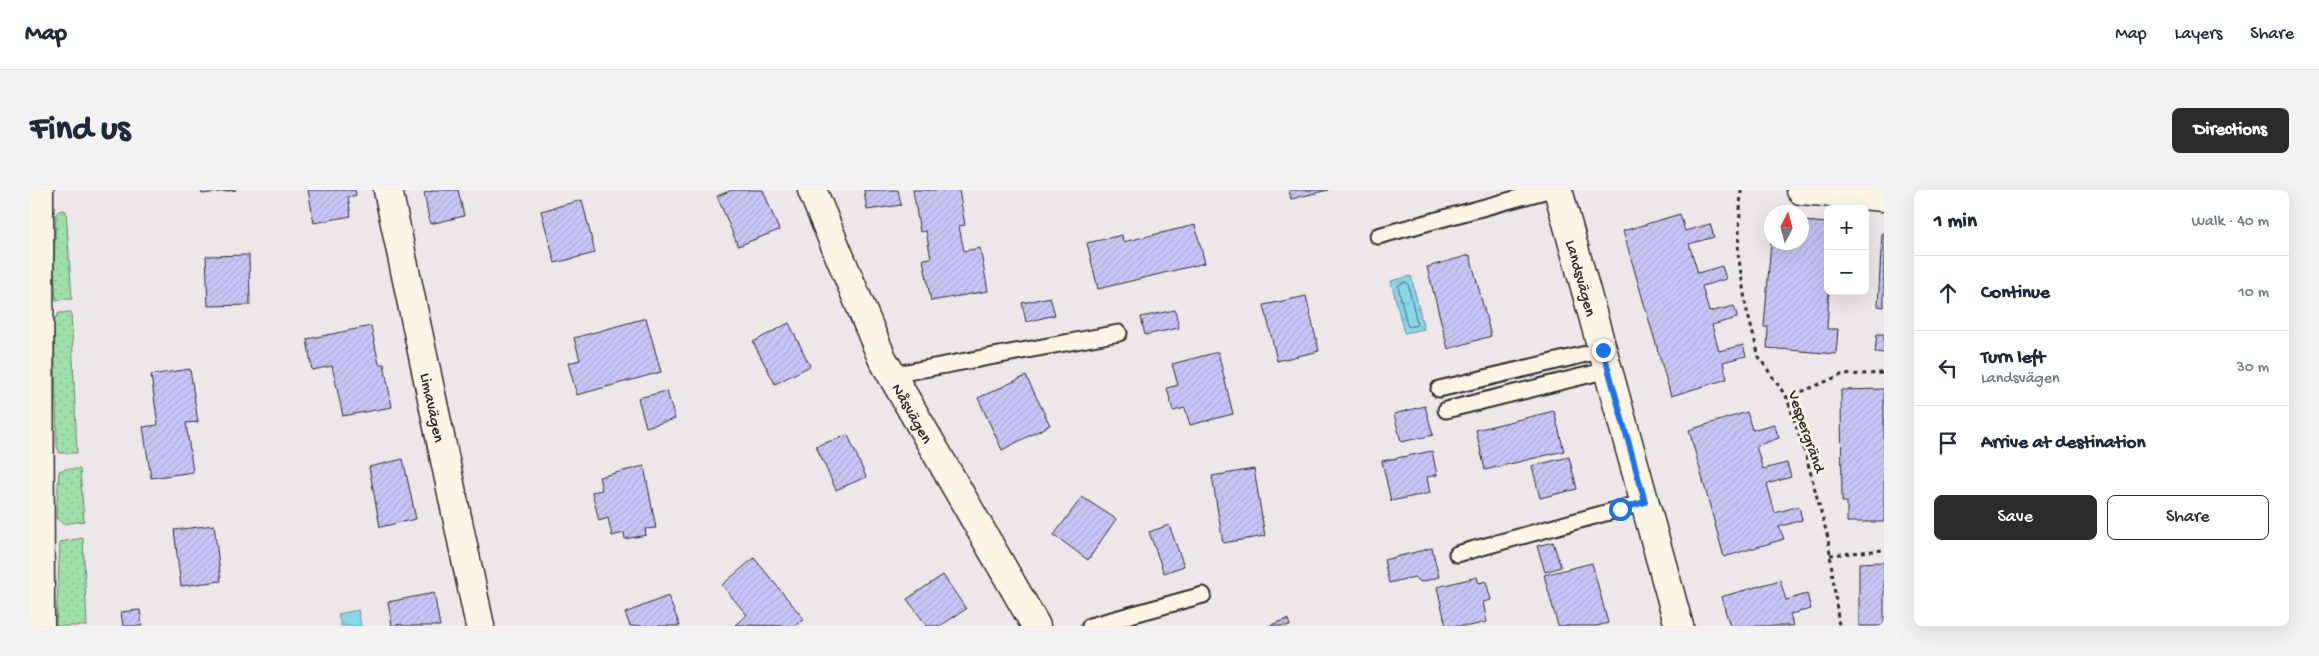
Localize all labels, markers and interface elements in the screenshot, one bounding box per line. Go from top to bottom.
text: Map [25,20,67,49]
text: Map [2115,24,2147,45]
text: Layers [2175,24,2222,45]
text: Share [2250,24,2294,45]
button: Directions [2172,108,2289,153]
text: Find us [30,110,130,151]
north arrow [1764,205,1809,250]
map controls [1824,205,1869,295]
button: + [1824,205,1869,250]
text: 1 min [1934,210,1977,235]
text: Walk · 40 m [2191,213,2269,232]
street label: Landsvägen [1559,238,1599,319]
button: − [1824,250,1869,295]
icon: ahead [1934,279,1962,307]
text: Continue [1981,282,2050,305]
text: 10 m [2238,284,2269,303]
route end [1592,339,1615,362]
text: Turn left [1981,347,2045,370]
icon: left [1934,354,1962,382]
text: 30 m [2236,359,2269,378]
text: Landsvägen [1981,370,2060,389]
street label: Limavägen [414,371,447,445]
street label: Nåsvägen [886,381,935,448]
street label: Vespergränd [1781,388,1828,477]
icon: arrive [1934,429,1962,457]
text: Arrive at destination [1981,432,2145,455]
button: Save [1934,495,2097,540]
button: Share [2107,495,2269,540]
route start [1609,498,1632,521]

